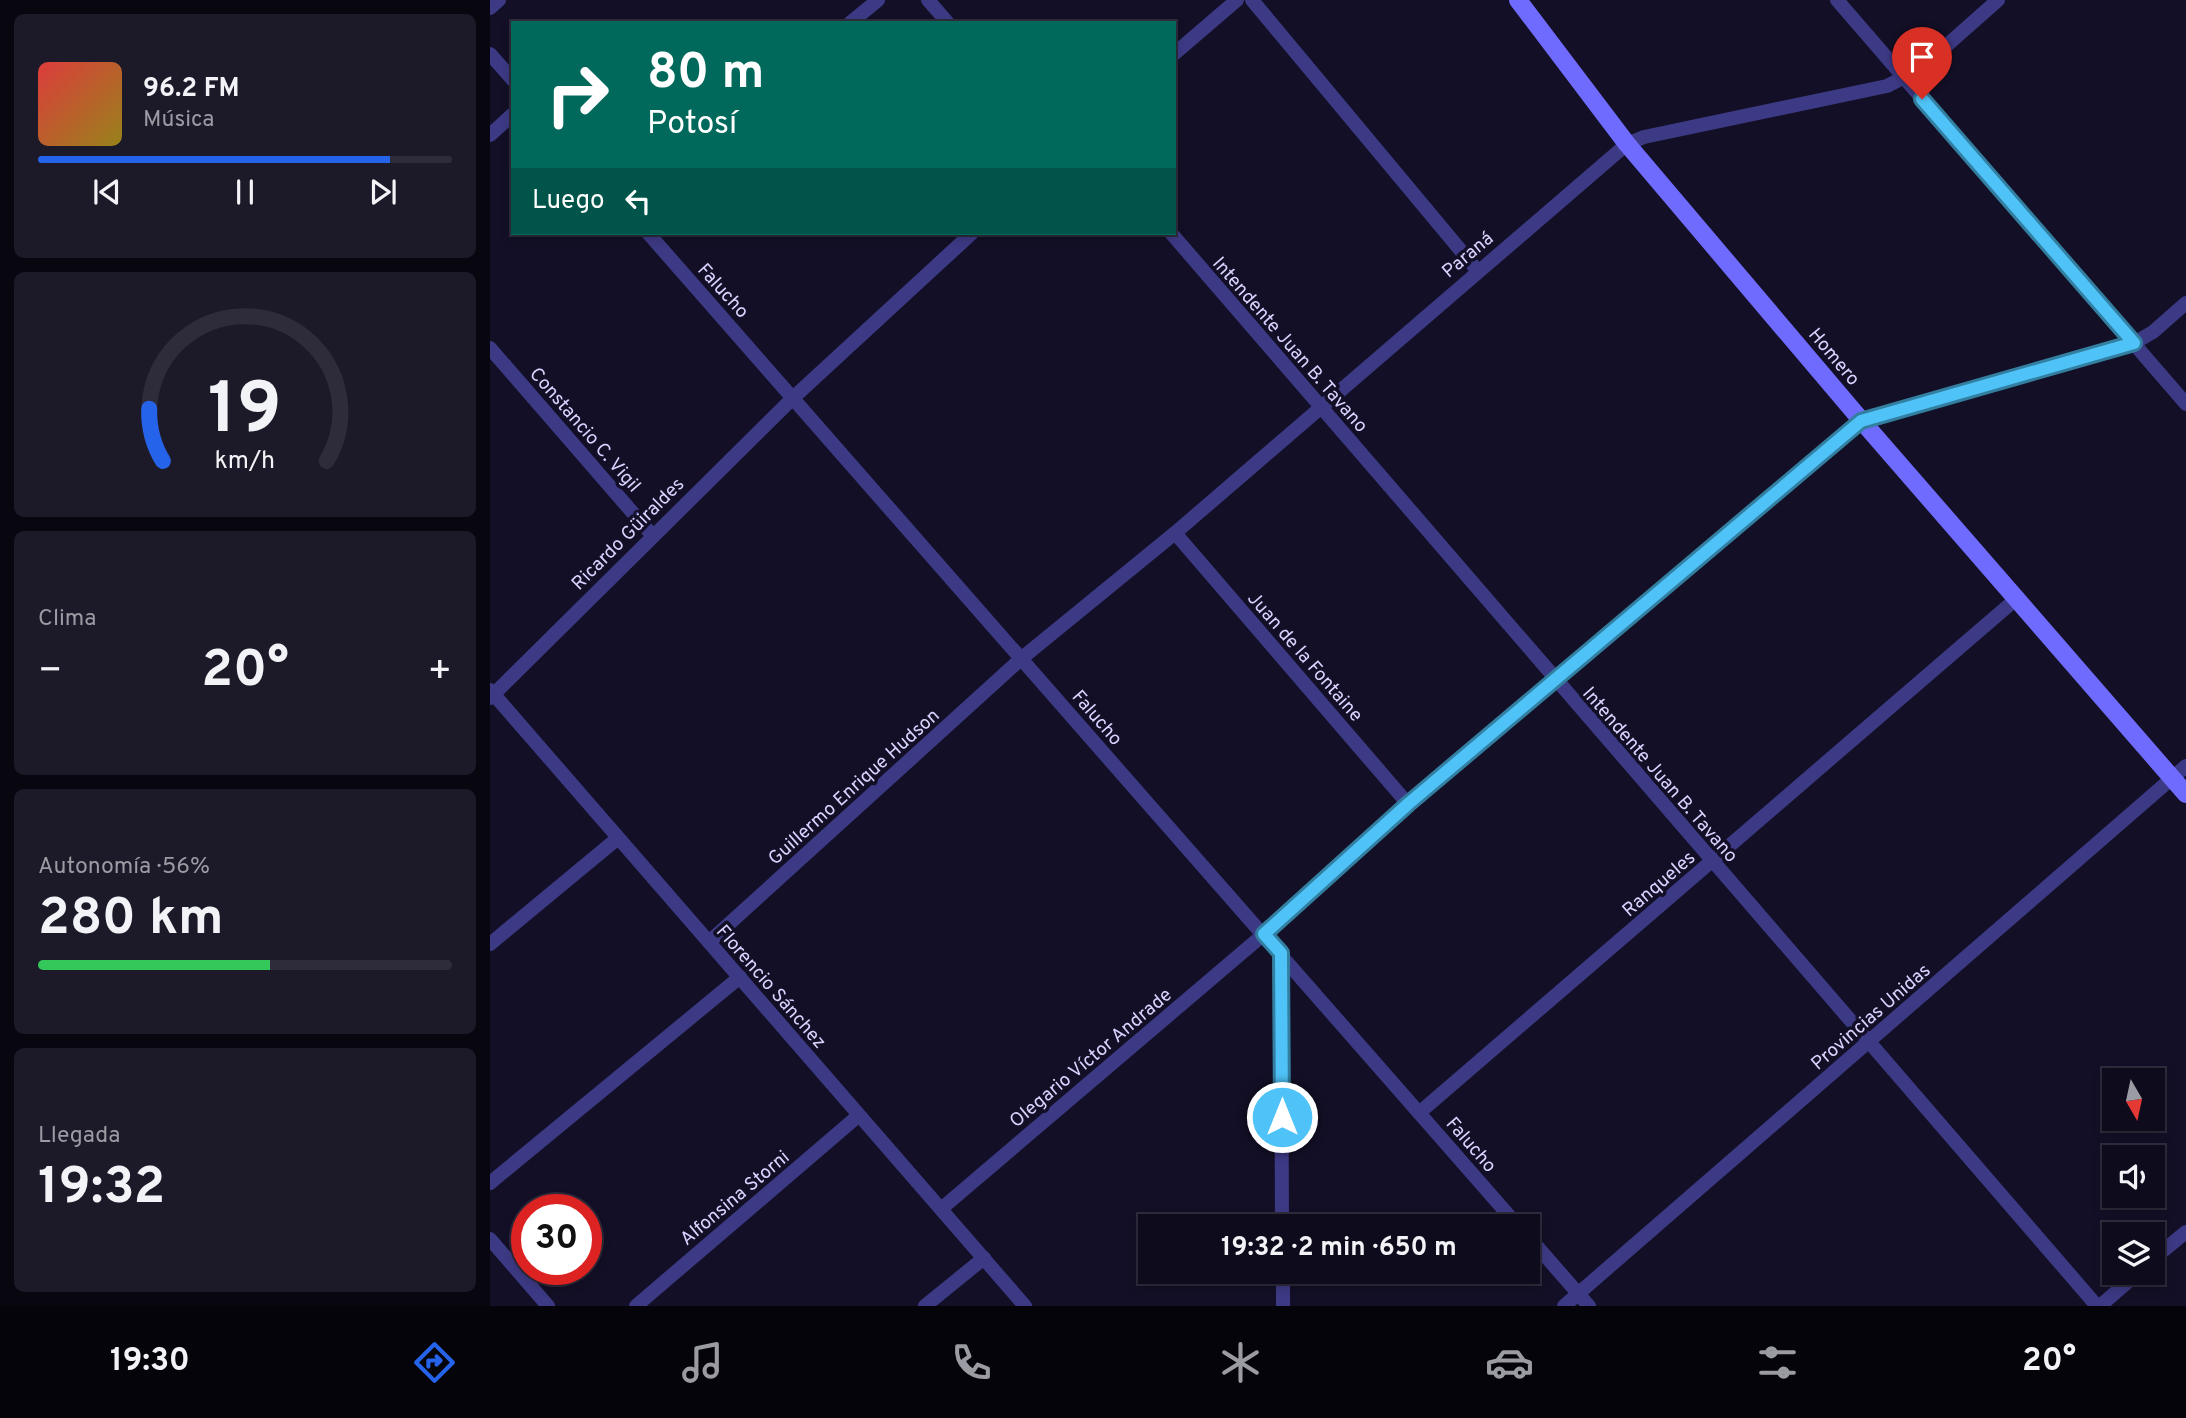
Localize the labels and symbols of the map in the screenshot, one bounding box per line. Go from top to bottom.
pin [1892,27,1952,99]
street label: Paraná [1438,227,1499,284]
street label: Intendente Juan B. Tavano [1207,252,1372,438]
street label: Falucho [692,259,753,324]
street label: Homero [1802,323,1865,391]
street label: Constancio C. Vigil [524,363,645,498]
street label: Ricardo Güiraldes [567,473,690,596]
street label: Juan de la Fontaine [1241,587,1368,727]
street label: Intendente Juan B. Tavano [1577,682,1742,868]
street label: Falucho [1066,686,1127,751]
street label: Guillermo Enrique Hudson [764,704,945,871]
street label: Ranqueles [1618,846,1701,923]
street label: Florencio Sánchez [710,920,831,1054]
street label: Provincias Unidas [1807,959,1936,1076]
street label: Olegario Víctor Andrade [1005,984,1177,1134]
north arrow [2102,1068,2165,1130]
position arrow [1245,1080,1319,1154]
street label: Falucho [1440,1113,1501,1178]
street label: Alfonsina Storni [676,1146,795,1251]
speed limit sign: 30 [511,1194,602,1285]

